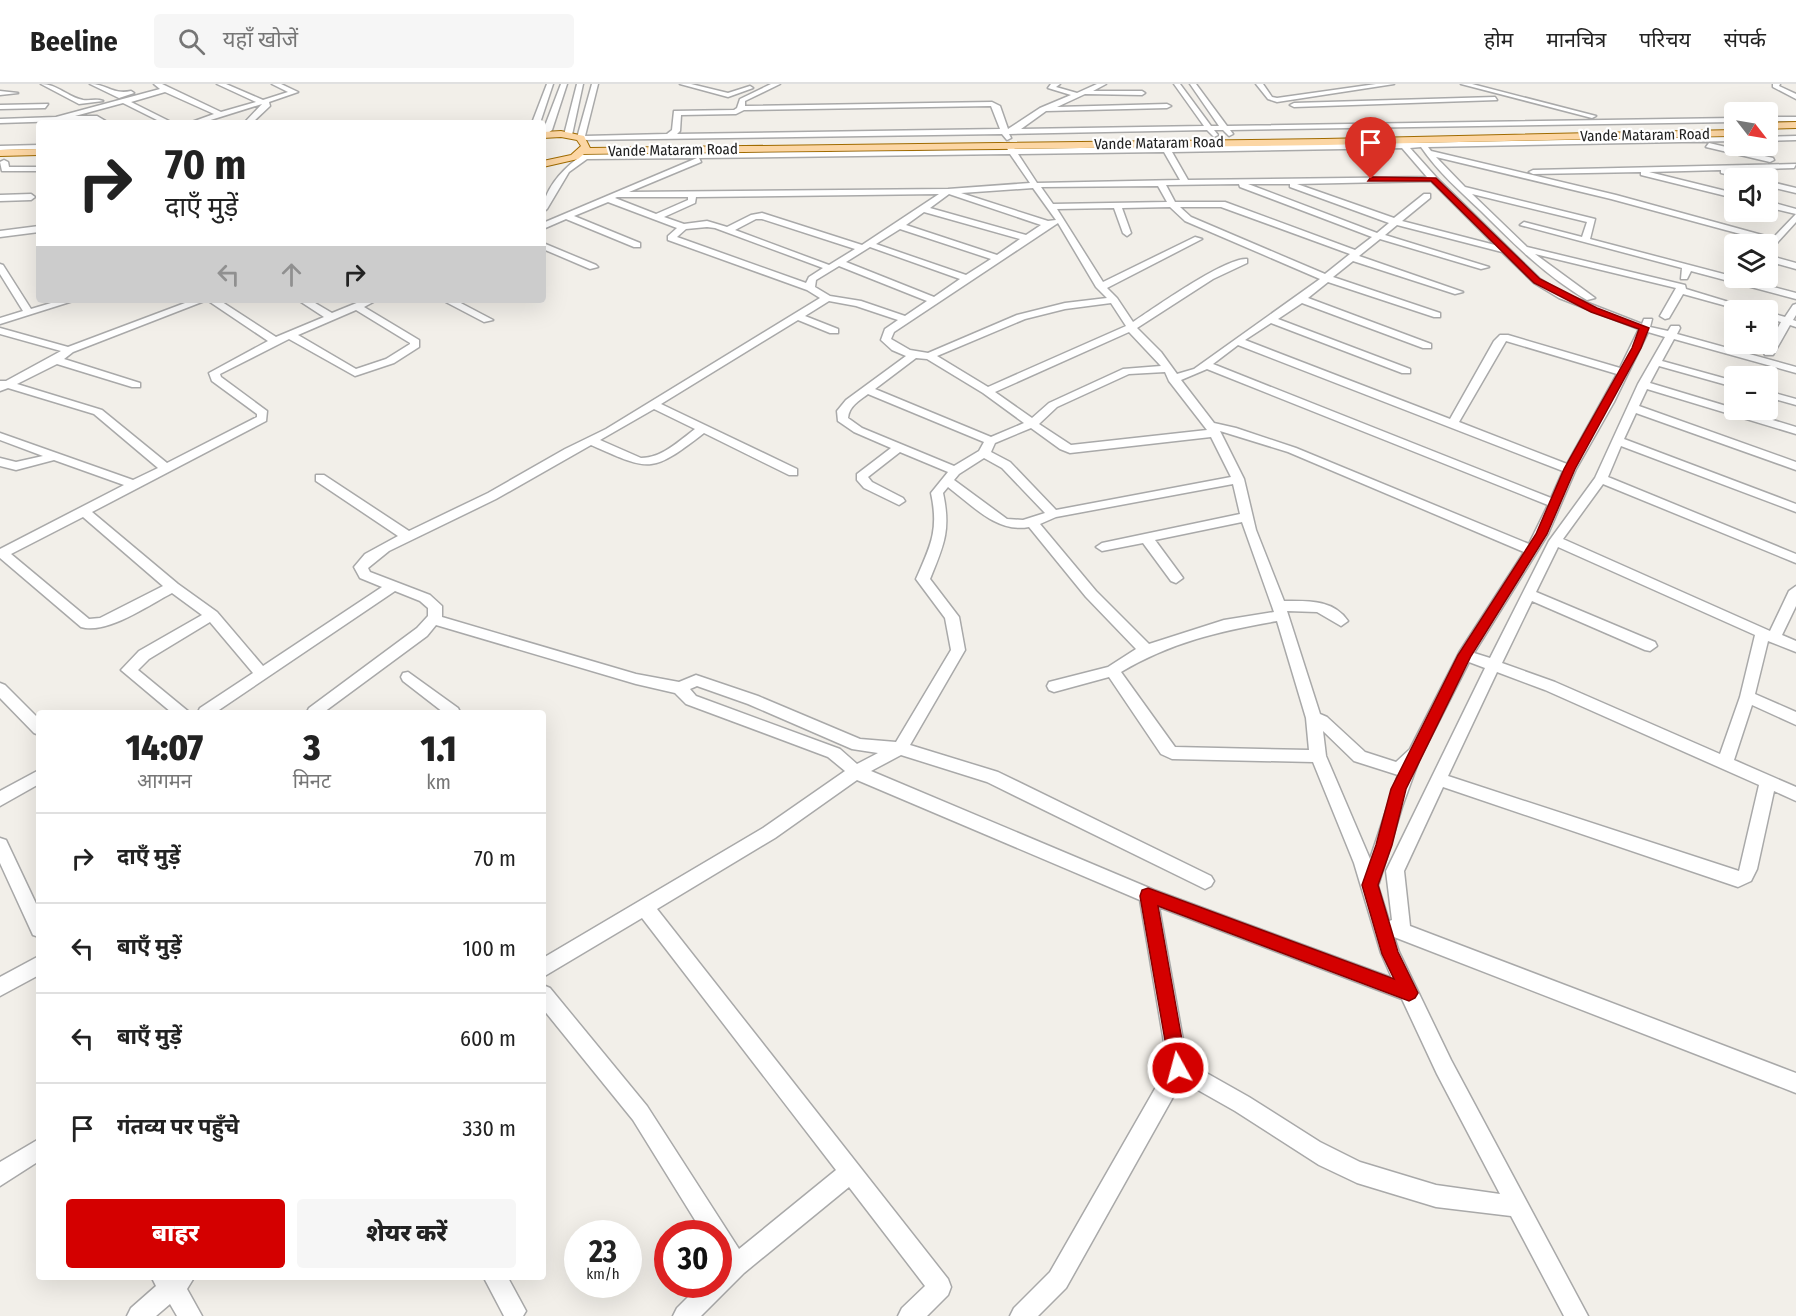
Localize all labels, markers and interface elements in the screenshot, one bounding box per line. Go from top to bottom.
search box [154,14,574,68]
text: Beeline [30,25,118,58]
icon: search [175,25,208,58]
text: यहाँ खोजें [223,26,298,53]
text: होम [1484,27,1513,53]
text: मानचित्र [1546,27,1606,53]
text: परिचय [1639,27,1691,53]
text: संपर्क [1724,27,1766,53]
north arrow [1724,102,1778,156]
map controls [1724,102,1778,420]
pin [1345,117,1396,179]
street label: Vande Mataram Road [1580,125,1710,145]
icon: arrive [1354,126,1387,159]
street label: Vande Mataram Road [1094,133,1224,153]
text: 70 m [165,140,246,190]
street label: Vande Mataram Road [608,140,738,160]
icon: right [66,144,144,222]
button: sound [1724,168,1778,222]
text: दाएँ मुड़ें [165,191,238,223]
button: layers [1724,234,1778,288]
icon: left [212,258,245,291]
icon: ahead [275,258,308,291]
icon: right [338,258,371,291]
button: + [1724,300,1778,354]
button: − [1724,366,1778,420]
text: 14:07 [126,726,203,770]
text: 3 [303,726,321,770]
text: 1.1 [421,727,456,771]
text: आगमन [137,769,192,793]
text: मिनट [293,769,331,793]
text: km [426,770,451,794]
icon: right [66,842,99,875]
text: दाएँ मुड़ें [117,843,181,870]
text: 70 m [474,845,516,872]
icon: left [66,932,99,965]
text: बाएँ मुड़ें [117,933,182,960]
text: 100 m [462,935,516,962]
icon: left [66,1022,99,1055]
text: बाएँ मुड़ें [117,1023,182,1050]
text: 600 m [460,1025,516,1052]
position arrow [1146,1036,1210,1100]
icon: arrive [66,1112,99,1145]
text: गंतव्य पर पहुँचे [117,1113,239,1140]
text: 330 m [463,1115,516,1142]
button: बाहर [66,1199,285,1268]
button: शेयर करें [297,1199,516,1268]
speed limit sign: 30 [654,1220,732,1298]
text: 23 [589,1234,617,1270]
text: km/h [586,1265,620,1283]

